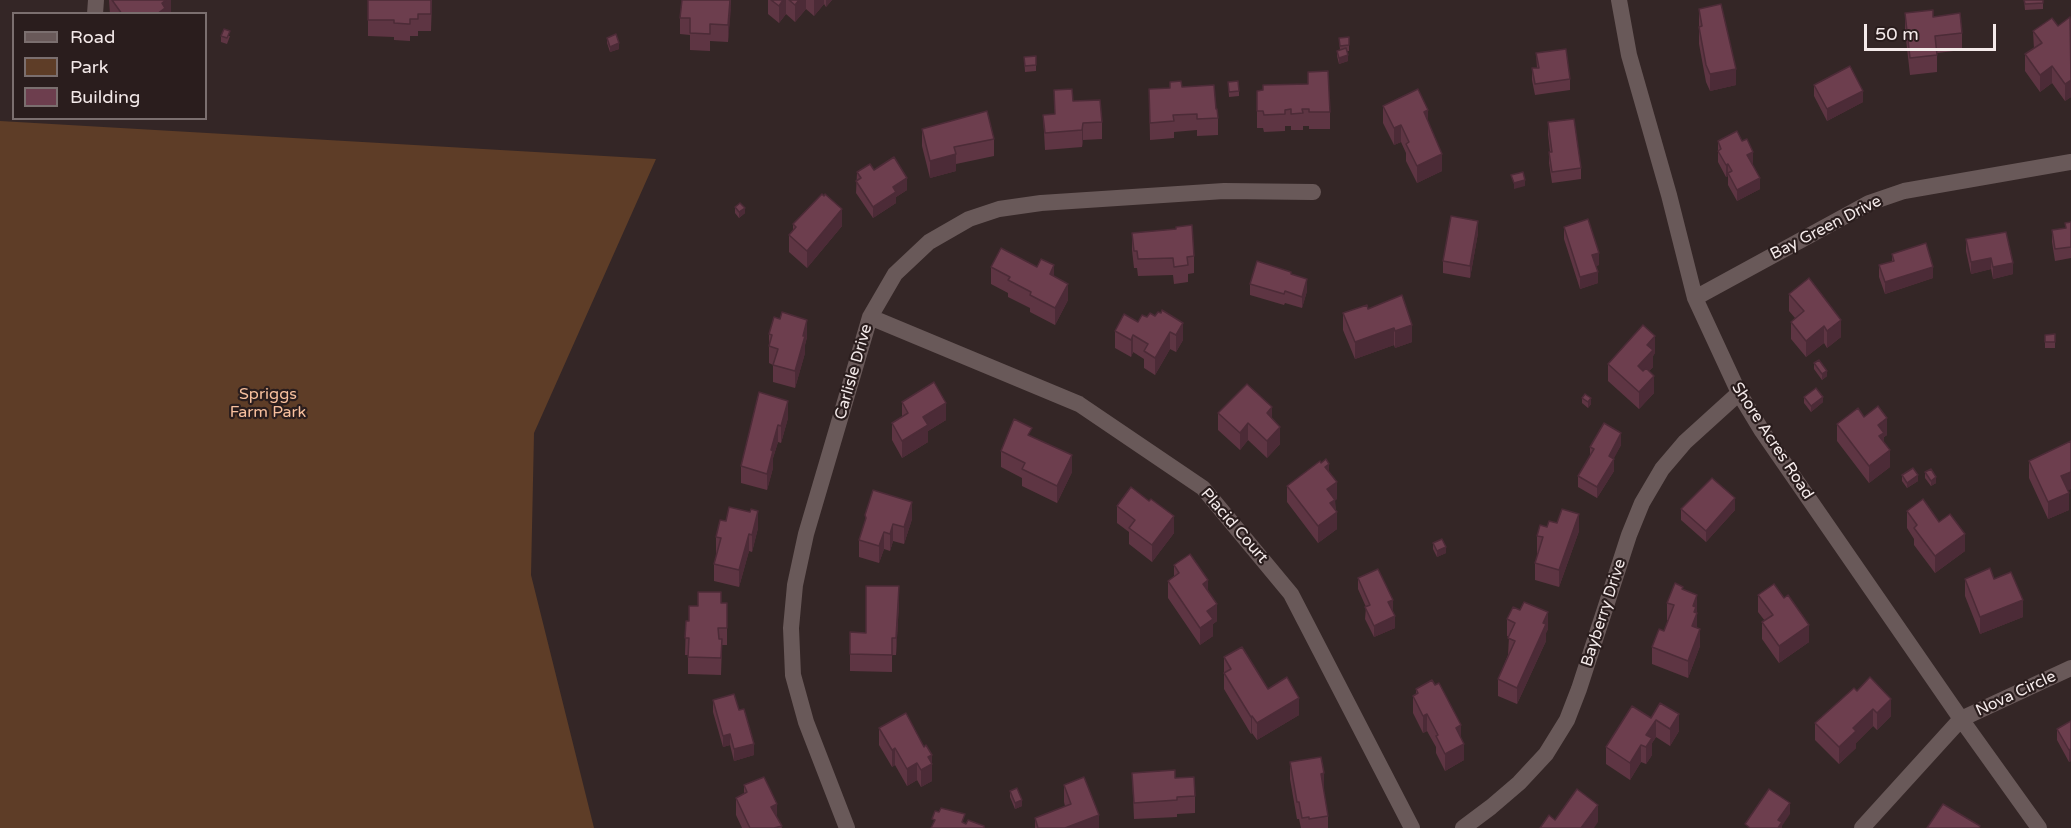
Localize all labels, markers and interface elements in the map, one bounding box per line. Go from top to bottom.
legend [12,12,207,120]
scale bar [1867,12,1999,50]
text: 50 m [1875,23,1919,45]
text: Road [70,26,115,48]
text: Park [70,56,108,78]
text: Building [70,86,140,108]
street label: Bay Green Drive [1767,192,1885,264]
street label: Carlisle Drive [831,322,877,422]
street label: Shore Acres Road [1727,379,1817,503]
park label: Spriggs Farm Park [230,385,306,423]
street label: Placid Court [1196,485,1272,567]
street label: Bayberry Drive [1578,557,1630,669]
street label: Nova Circle [1973,667,2059,721]

